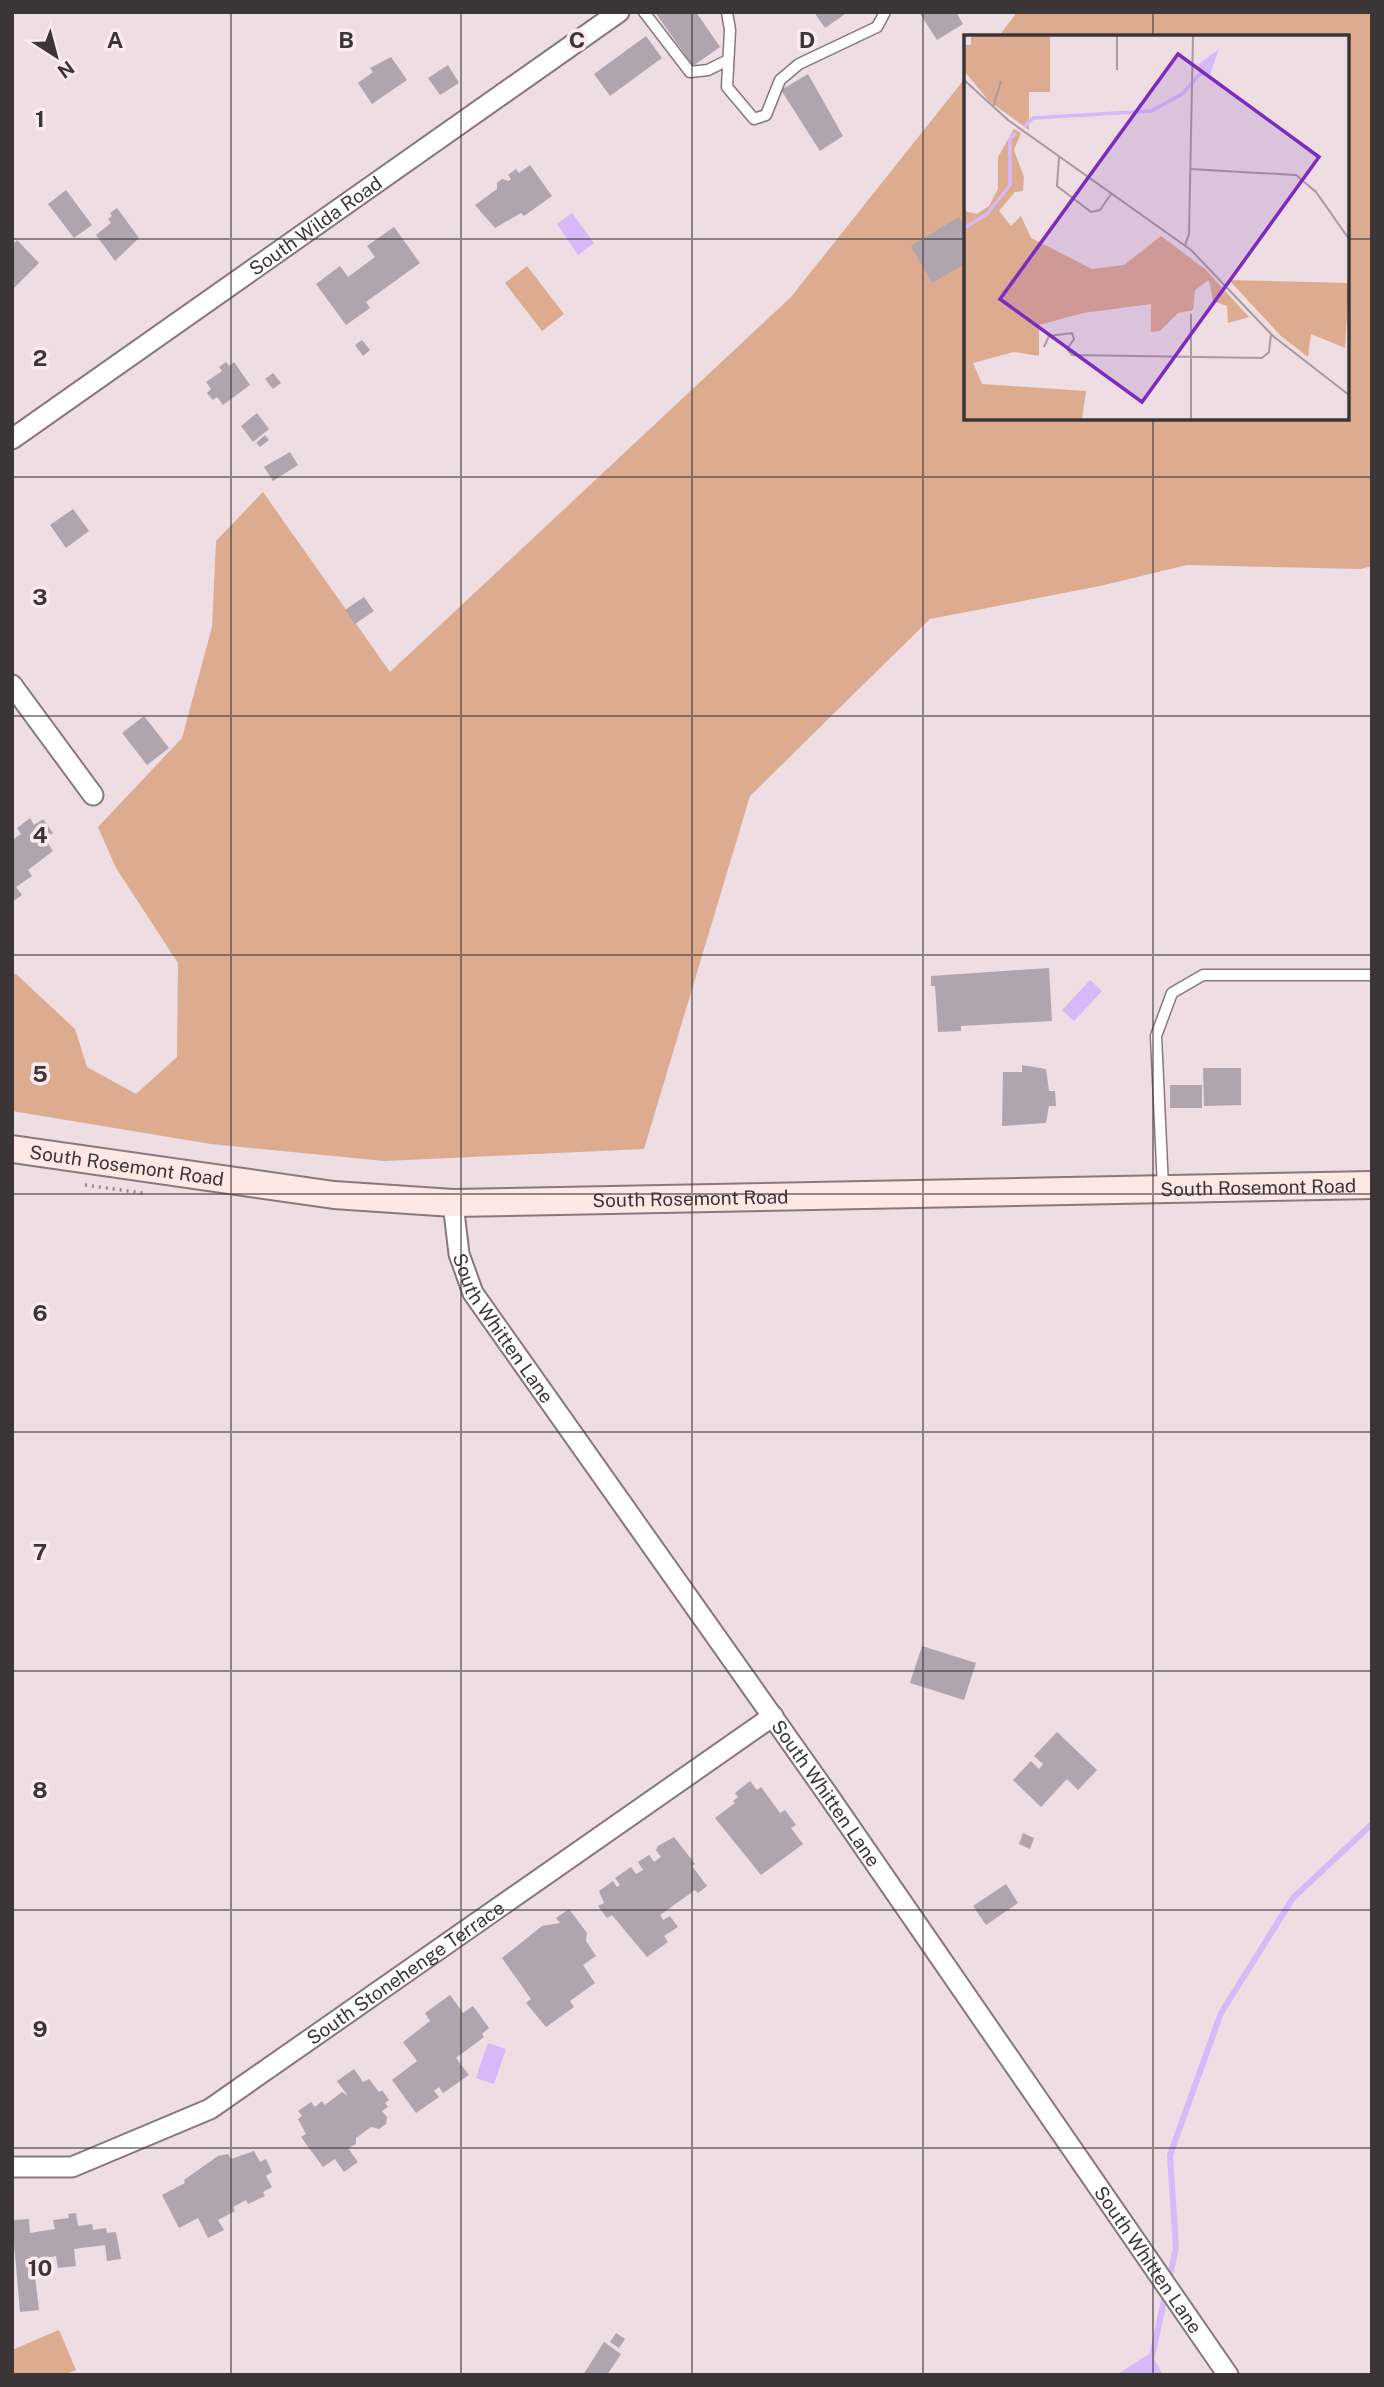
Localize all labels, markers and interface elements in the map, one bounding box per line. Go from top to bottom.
north arrow [21,21,91,91]
text: A [107,26,124,53]
text: B [338,26,354,53]
text: C [569,26,585,53]
text: D [799,26,815,53]
inset map [964,35,1349,420]
text: N [54,56,78,83]
text: 1 [35,105,45,132]
street label: South Wilda Road [245,171,386,280]
text: 2 [33,344,47,371]
text: 3 [32,583,48,610]
text: 4 [32,821,48,848]
text: 5 [32,1060,48,1087]
street label: South Rosemont Road [28,1141,225,1190]
street label: South Rosemont Road [1160,1174,1356,1200]
street label: South Rosemont Road [592,1185,789,1211]
street label: South Whitten Lane [449,1250,558,1407]
text: 6 [32,1299,48,1326]
text: 7 [33,1538,47,1565]
street label: South Whitten Lane [767,1716,885,1871]
text: 8 [32,1776,48,1803]
street label: South Stonehenge Terrace [302,1896,508,2049]
text: 9 [32,2015,48,2042]
street label: South Whitten Lane [1090,2182,1207,2337]
text: 10 [28,2254,52,2281]

